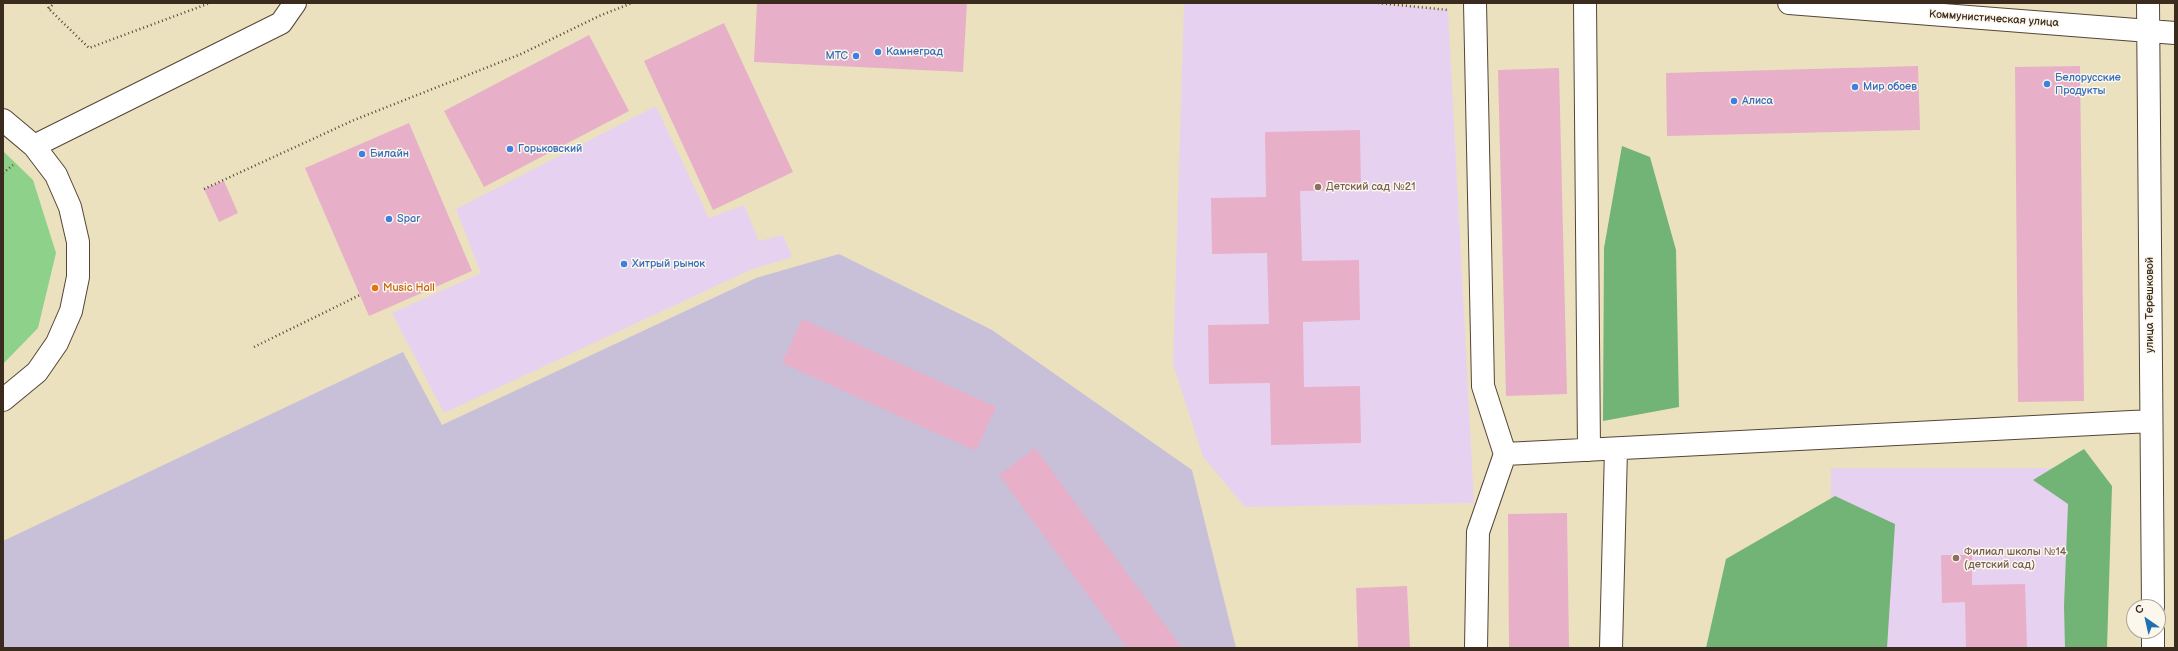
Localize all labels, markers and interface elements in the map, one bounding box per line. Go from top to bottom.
street label: Коммунистическая улица [1929,8,2059,30]
place label: Камнеград [886,45,943,59]
marker: Камнеград [873,47,883,57]
place label: МТС [826,49,848,63]
marker: МТС [851,51,861,61]
place label: Белорусские Продукты [2055,71,2121,97]
marker: Белорусские Продукты [2042,79,2052,89]
place label: Мир обоев [1863,80,1917,94]
marker: Мир обоев [1850,82,1860,92]
place label: Алиса [1742,94,1773,108]
marker: Алиса [1729,96,1739,106]
place label: Горьковский [518,142,582,156]
marker: Горьковский [505,144,515,154]
place label: Билайн [370,147,409,161]
marker: Билайн [357,149,367,159]
place label: Детский сад №21 [1326,180,1415,194]
marker: Детский сад №21 [1313,182,1323,192]
place label: Spar [397,212,420,226]
marker: Spar [384,214,394,224]
place label: Хитрый рынок [632,257,705,271]
street label: улица Терешковой [2143,257,2157,353]
marker: Хитрый рынок [619,259,629,269]
place label: Music Hall [383,281,435,295]
marker: Music Hall [370,283,380,293]
place label: Филиал школы №14 (детский сад) [1964,545,2066,571]
marker: Филиал школы №14 (детский сад) [1951,553,1961,563]
north arrow [2126,599,2166,639]
text: С [2133,602,2146,617]

